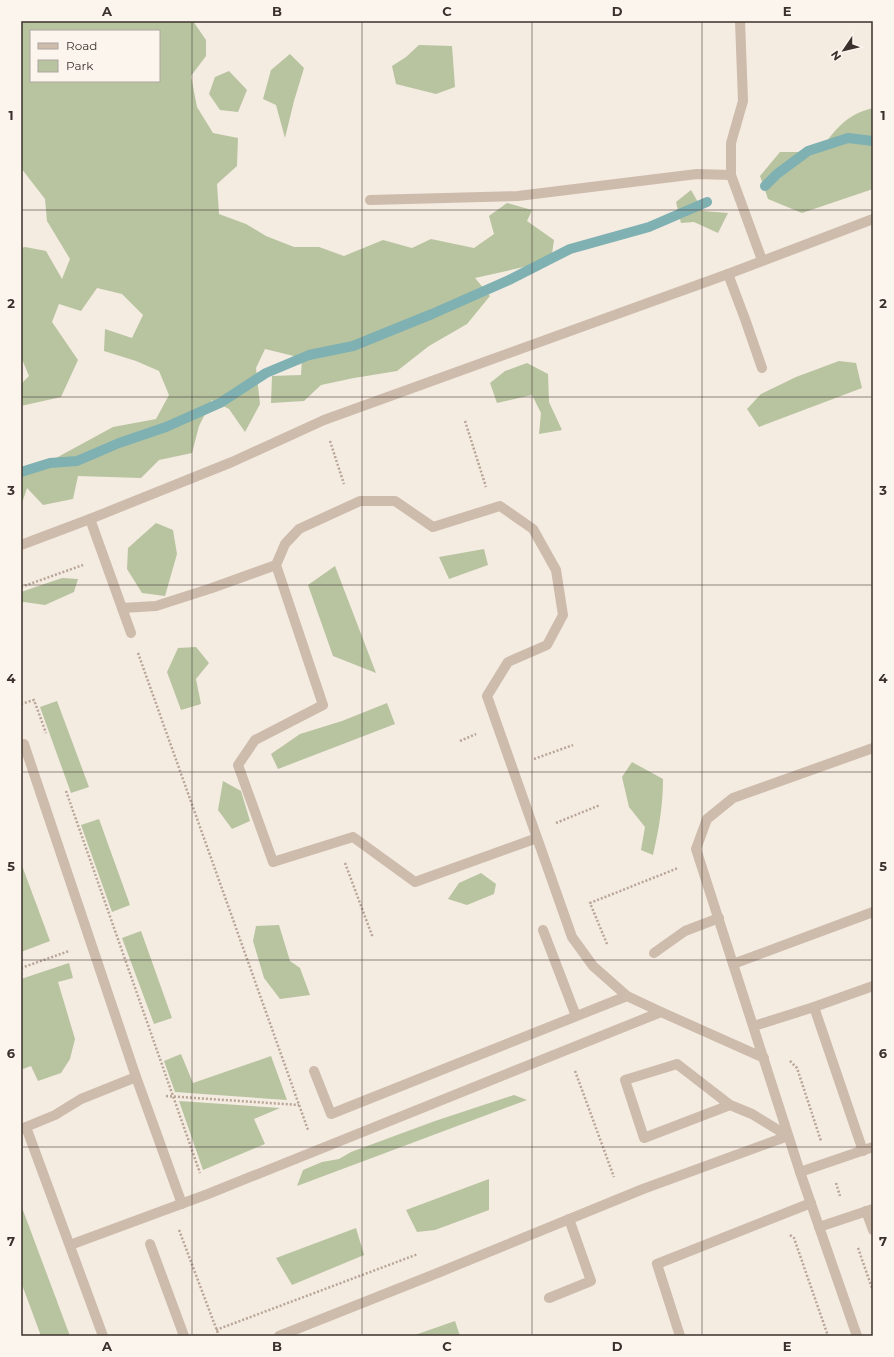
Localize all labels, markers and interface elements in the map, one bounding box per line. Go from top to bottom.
text: A [101,3,113,19]
text: B [272,3,282,19]
text: C [442,3,452,19]
text: D [612,3,623,19]
text: E [783,3,792,19]
legend [30,30,160,82]
north arrow [824,30,864,70]
text: Road [66,38,97,53]
text: N [828,48,844,63]
text: Park [66,58,94,73]
text: 1 [8,107,14,123]
text: 1 [880,107,886,123]
text: 2 [7,295,15,311]
text: 2 [879,295,887,311]
text: 3 [6,482,15,498]
text: 3 [878,482,887,498]
text: 4 [7,670,16,686]
text: 4 [879,670,888,686]
text: 5 [7,858,15,874]
text: 5 [879,858,887,874]
text: 6 [7,1045,16,1061]
text: 6 [879,1045,888,1061]
text: 7 [7,1233,15,1249]
text: 7 [879,1233,887,1249]
text: A [101,1338,113,1354]
text: B [272,1338,282,1354]
text: C [442,1338,452,1354]
text: D [612,1338,623,1354]
text: E [783,1338,792,1354]

